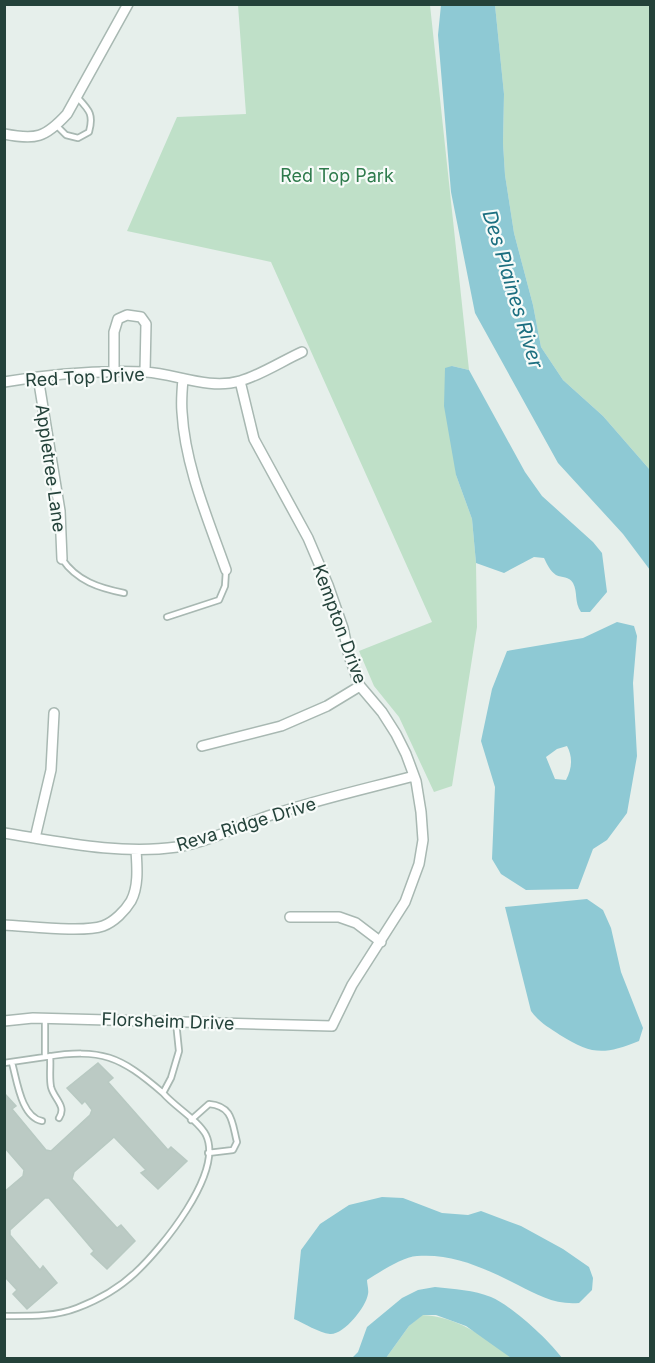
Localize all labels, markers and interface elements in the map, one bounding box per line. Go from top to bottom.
park label: Red Top Park [280,165,394,186]
water label: Des Plaines River [478,207,549,371]
street label: Red Top Drive [25,363,145,391]
street label: Appletree Lane [32,403,70,533]
street label: Kempton Drive [309,561,371,687]
street label: Reva Ridge Drive [174,793,318,855]
street label: Florsheim Drive [101,1008,235,1034]

